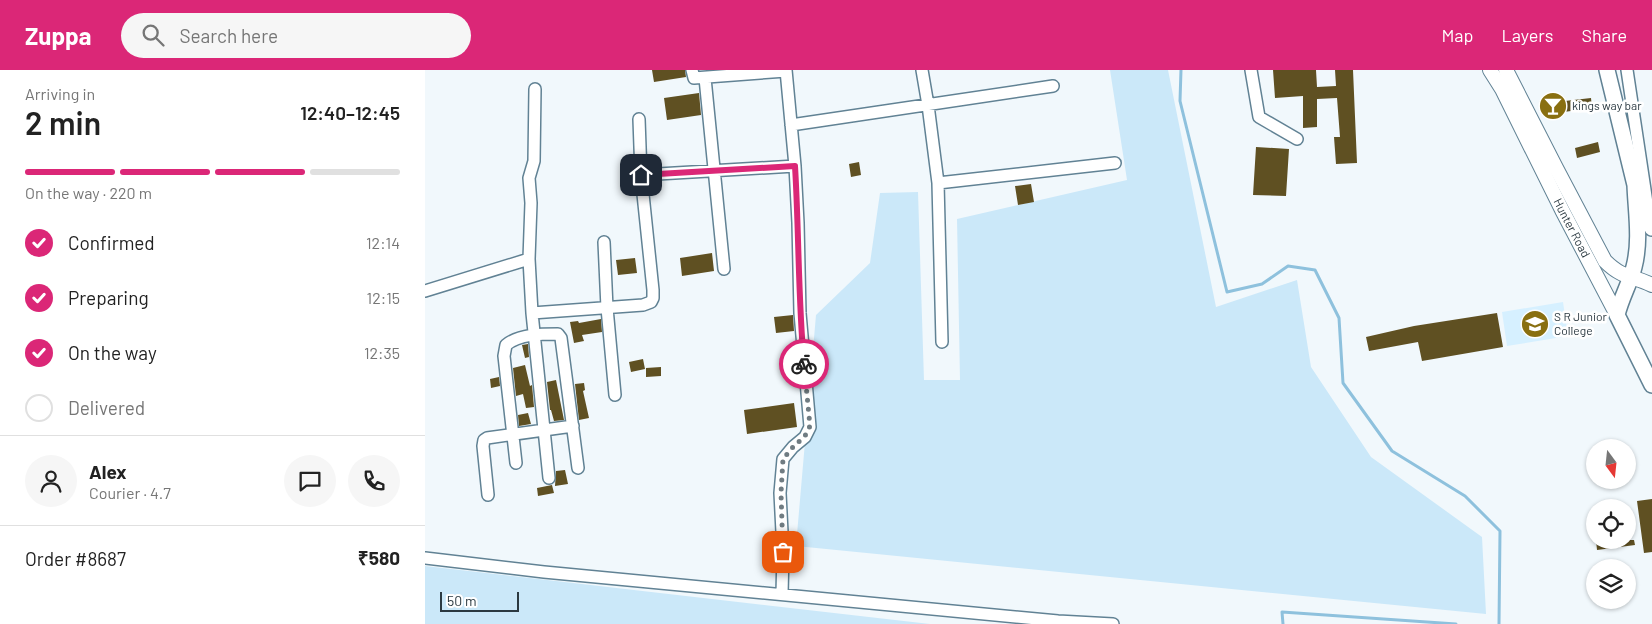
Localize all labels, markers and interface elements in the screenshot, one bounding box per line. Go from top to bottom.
search box [121,13,471,58]
text: Zuppa [25,21,91,50]
icon: search [139,21,167,49]
text: Search here [179,24,278,47]
text: Map [1441,24,1473,46]
text: Layers [1501,24,1554,46]
text: Share [1582,24,1627,46]
text: Arriving in [25,84,95,103]
bar icon: kings way bar [1538,91,1568,121]
place label: kings way bar [1572,98,1642,112]
text: 12:40–12:45 [300,101,400,124]
text: 2 min [25,103,101,141]
pin [620,154,662,196]
icon: home [627,161,655,189]
text: On the way · 220 m [25,183,152,202]
street label: Hunter Road [1551,196,1594,260]
icon: check [25,229,53,257]
text: Confirmed [68,231,155,254]
text: 12:14 [366,233,400,252]
icon: check [25,284,53,312]
text: Preparing [68,286,149,309]
text: 12:15 [367,288,400,307]
school or university icon: S R Junior College [1520,309,1550,339]
place label: S R Junior College [1554,309,1608,337]
icon: check [25,339,53,367]
courier [779,339,829,389]
text: On the way [68,341,157,364]
text: 12:35 [364,343,400,362]
icon: bike [790,350,818,378]
text: Delivered [68,396,145,419]
north arrow [1586,439,1636,489]
map controls [1586,439,1636,609]
button: person [25,455,77,507]
button: chat [284,455,336,507]
button: phone [348,455,400,507]
text: Alex [89,460,127,483]
text: Courier · 4.7 [89,483,171,502]
button: locate [1586,499,1636,549]
pin [762,531,804,573]
icon: bag [769,538,797,566]
text: ₹580 [358,546,400,569]
text: Order #8687 [25,547,126,570]
button: layers [1586,559,1636,609]
scale bar [440,589,519,612]
text: 50 m [447,592,476,609]

